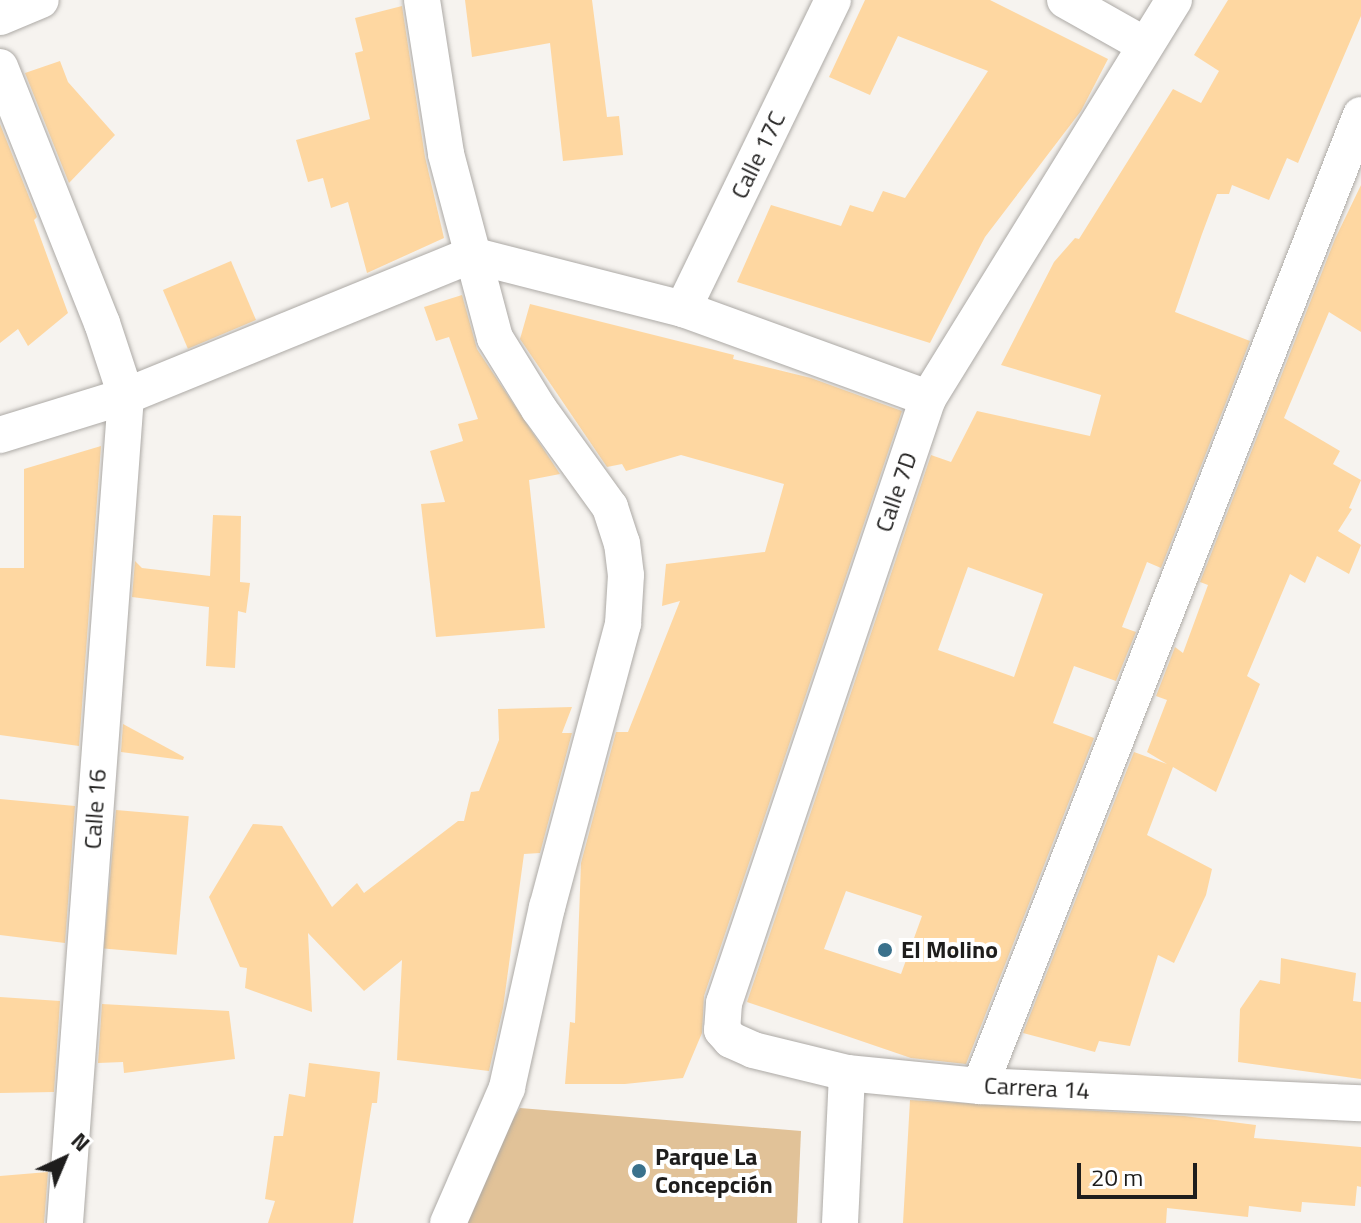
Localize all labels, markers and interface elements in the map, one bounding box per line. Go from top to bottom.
street label: Calle 17C [725,107,791,203]
street label: Calle 7D [869,448,923,536]
street label: Calle 16 [78,768,112,850]
place label: El Molino [901,936,998,964]
marker: El Molino [876,941,894,959]
street label: Carrera 14 [983,1071,1091,1105]
north arrow [24,1119,104,1199]
text: N [63,1124,98,1159]
place label: Parque La Concepción [655,1143,773,1199]
scale bar [1081,1147,1201,1197]
text: 20 m [1091,1159,1143,1195]
marker: Parque La Concepción [630,1162,648,1180]

